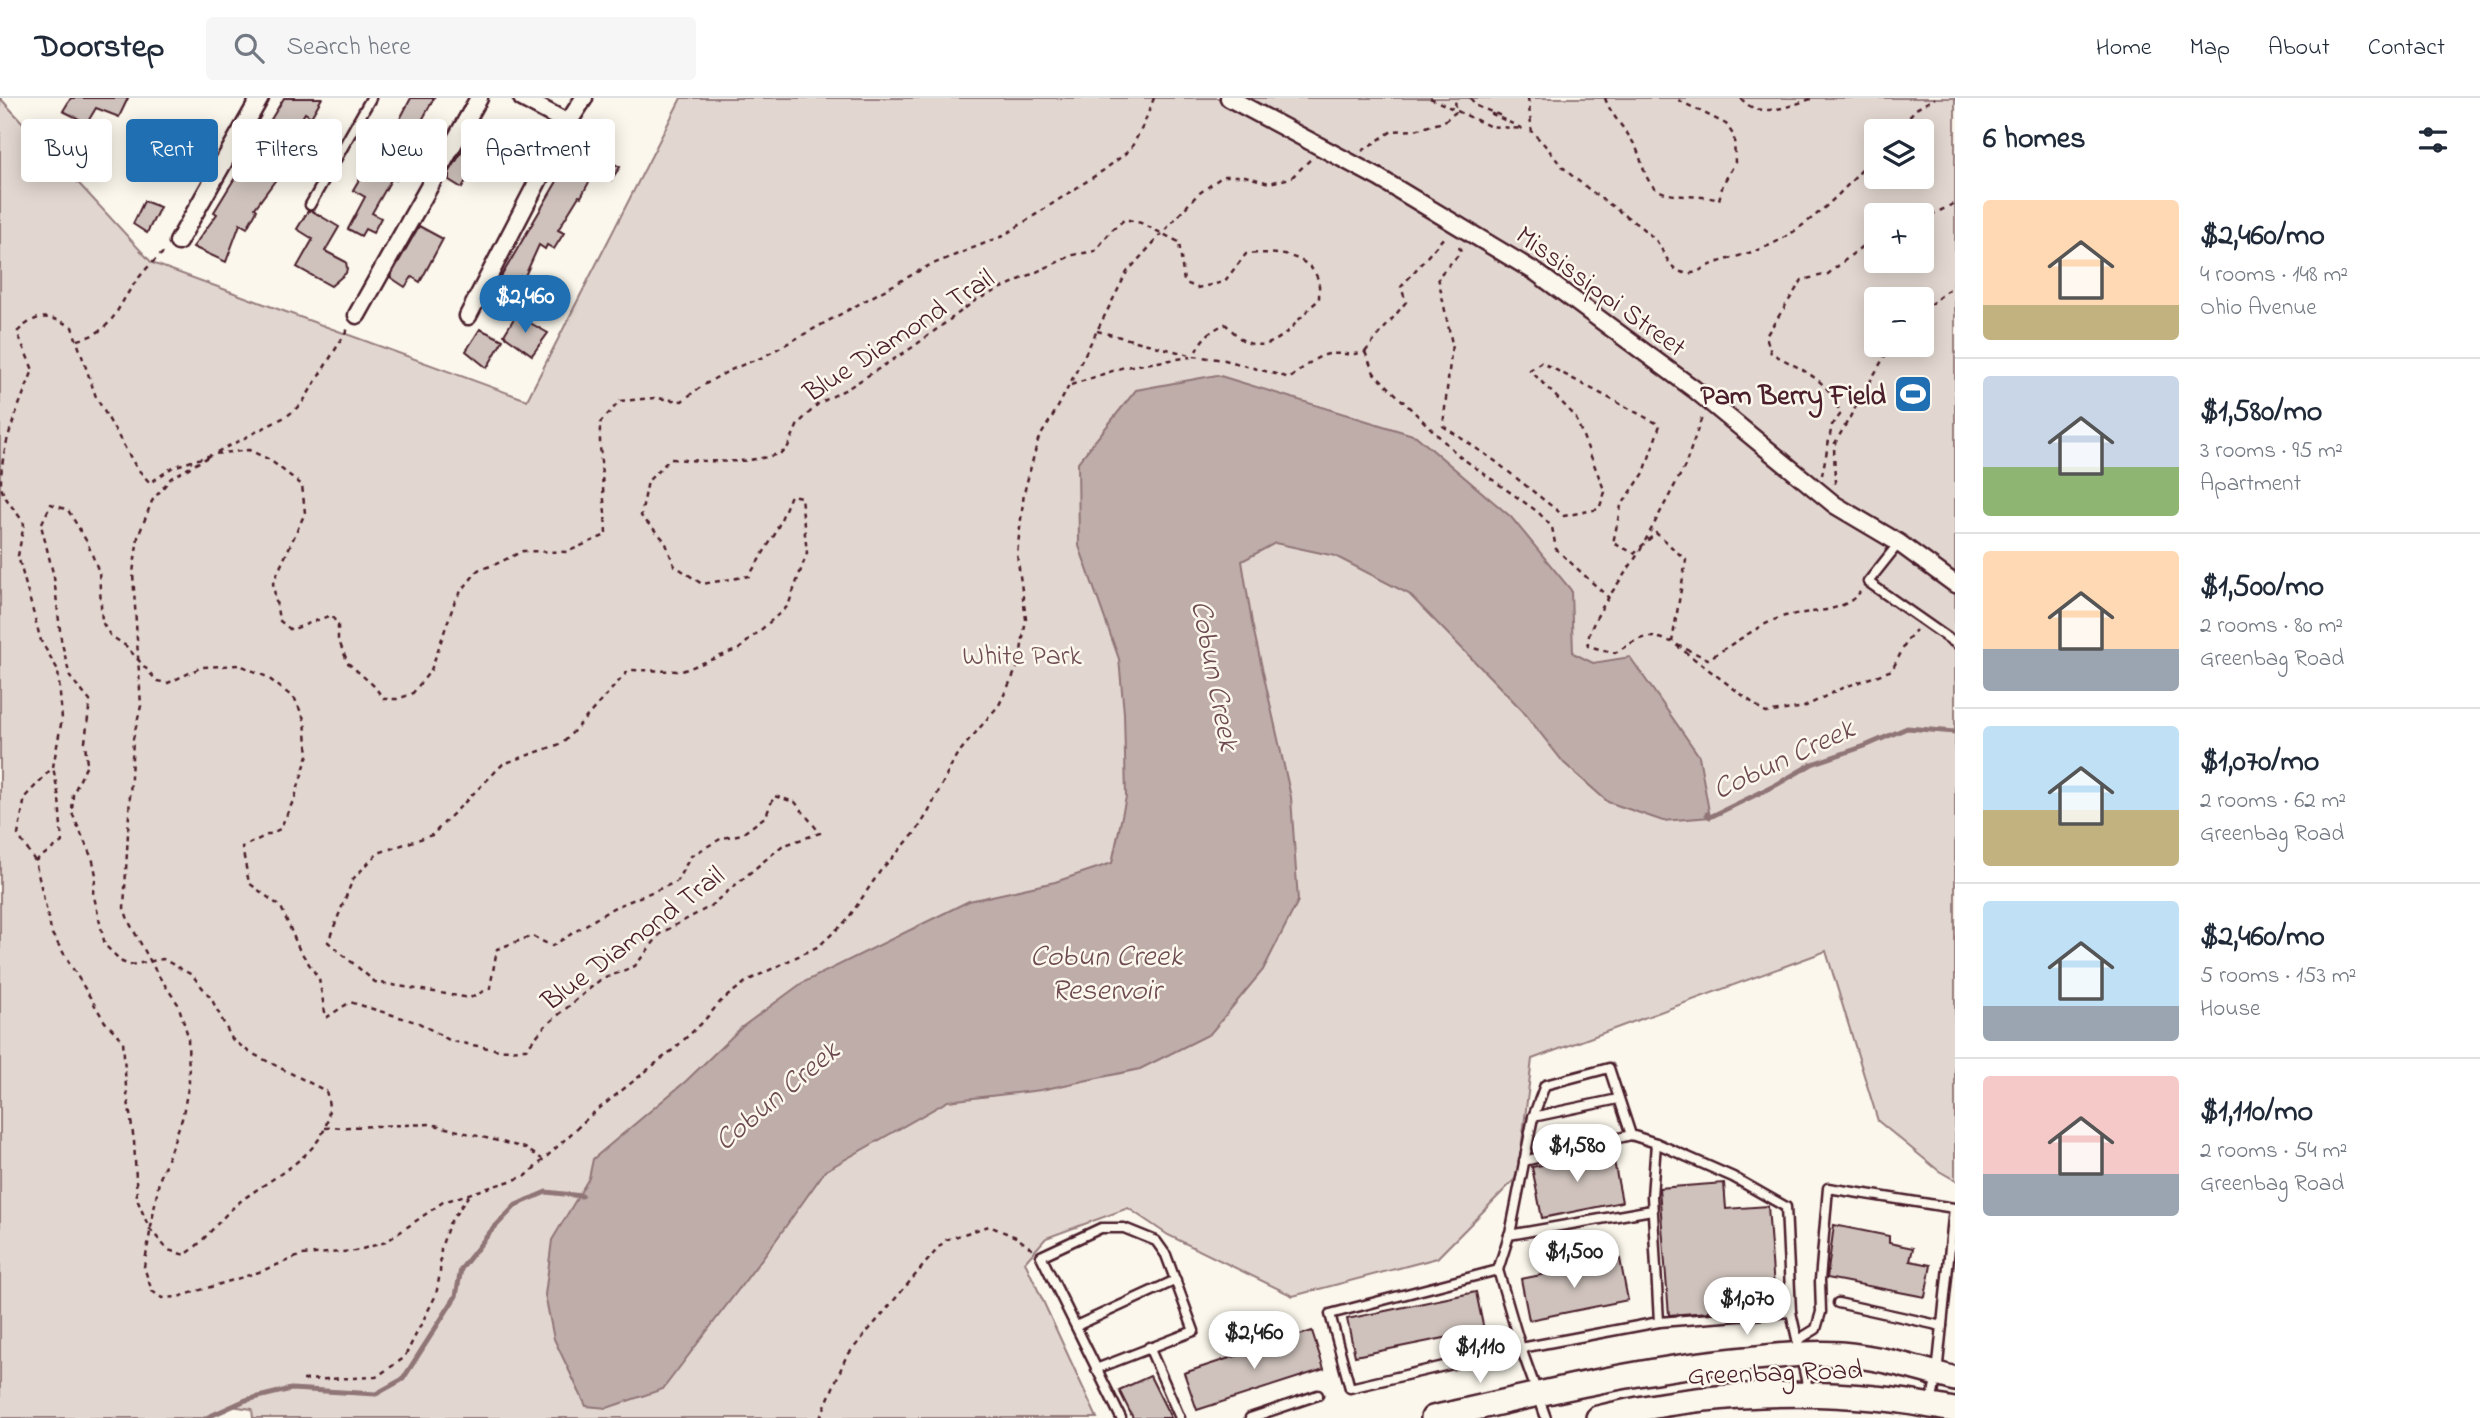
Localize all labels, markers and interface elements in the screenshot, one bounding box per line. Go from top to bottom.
search box [206,17,696,80]
text: Doorstep [35,24,164,72]
icon: search [230,29,268,67]
text: Search here [286,29,411,67]
text: Home [2096,31,2152,66]
text: Map [2190,31,2230,66]
text: About [2268,31,2330,66]
text: Contact [2368,31,2445,66]
text: 6 homes [1983,118,2086,162]
chip: Buy [21,119,112,182]
chip: Rent [126,119,218,182]
chip: Filters [232,119,342,182]
chip: New [356,119,447,182]
chip: Apartment [461,119,615,182]
map controls [1864,119,1934,357]
button: layers [1864,119,1934,189]
icon: filters [2414,121,2452,159]
button: + [1864,203,1934,273]
text: $2,460/mo [2200,215,2325,259]
street label: Mississippi Street [1506,217,1694,369]
icon: home [2039,228,2123,312]
text: 4 rooms · 148 m² [2200,259,2348,292]
street label: Blue Diamond Trail [795,260,1004,415]
pin: $2,460 [468,275,582,335]
text: $2,460 [496,281,554,314]
button: − [1864,287,1934,357]
text: Ohio Avenue [2200,292,2317,325]
sports icon: Pam Berry Field [1892,373,1934,415]
place label: Pam Berry Field [1700,377,1886,418]
text: $1,580/mo [2200,391,2322,435]
icon: home [2039,404,2123,488]
text: 3 rooms · 95 m² [2200,435,2343,468]
text: Apartment [2200,468,2301,501]
text: $1,500/mo [2200,566,2324,610]
icon: home [2039,579,2123,663]
water label: Cobun Creek [1177,597,1250,756]
text: 2 rooms · 80 m² [2200,610,2343,643]
park label: White Park [962,637,1083,678]
text: Greenbag Road [2200,643,2344,676]
water label: Cobun Creek [1706,708,1864,813]
text: $1,070/mo [2200,741,2319,785]
icon: home [2039,754,2123,838]
text: 2 rooms · 62 m² [2200,785,2346,818]
text: Greenbag Road [2200,818,2344,851]
street label: Blue Diamond Trail [533,857,734,1023]
text: $2,460/mo [2200,916,2325,960]
icon: home [2039,929,2123,1013]
water label: Cobun Creek Reservoir [1030,936,1184,1014]
text: 5 rooms · 153 m² [2200,960,2356,993]
text: House [2200,993,2260,1026]
water label: Cobun Creek [706,1030,852,1163]
text: $1,110/mo [2200,1091,2313,1135]
icon: home [2039,1104,2123,1188]
pin: $1,580 [1520,1124,1634,1184]
text: $1,580 [1549,1130,1605,1163]
text: 2 rooms · 54 m² [2200,1135,2347,1168]
text: Greenbag Road [2200,1168,2344,1201]
pin: $1,500 [1517,1230,1631,1290]
text: $1,500 [1545,1236,1603,1269]
pin: $1,070 [1690,1278,1804,1337]
text: $1,070 [1720,1283,1774,1316]
pin: $2,460 [1197,1312,1311,1371]
text: $2,460 [1225,1317,1283,1350]
pin: $1,110 [1423,1326,1537,1385]
text: $1,110 [1455,1331,1505,1364]
street label: Greenbag Road [1687,1351,1864,1398]

